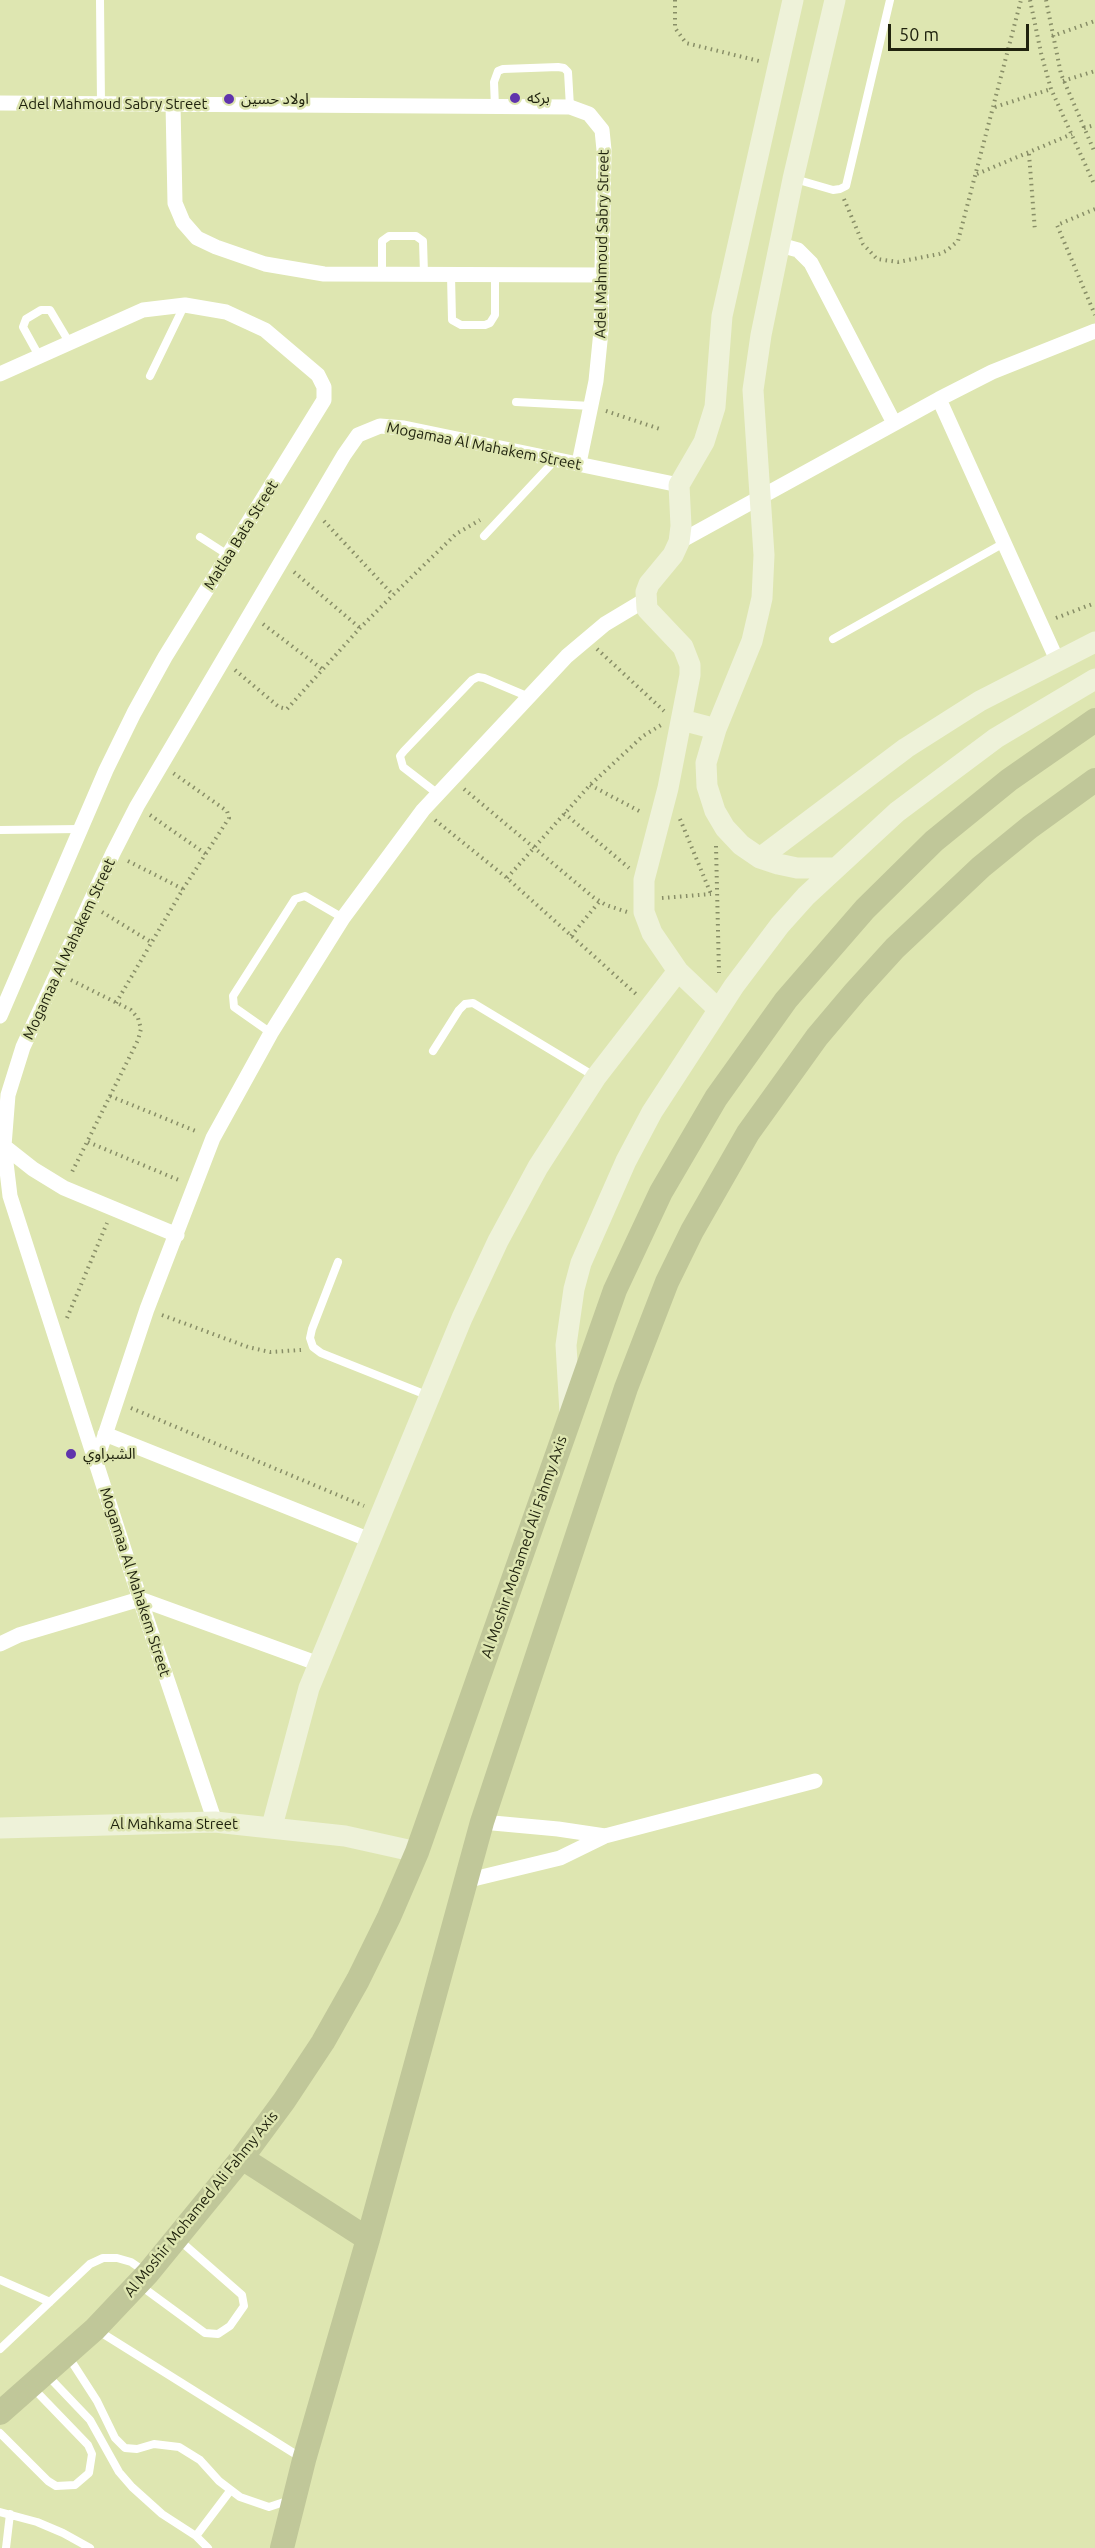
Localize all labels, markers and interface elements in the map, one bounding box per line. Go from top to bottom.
scale bar [891,12,1032,50]
text: 50 m [899,24,939,44]
place label: بركه [527,89,550,107]
place label: اولاد حسين [241,90,309,108]
marker: بركه [508,91,522,105]
marker: اولاد حسين [222,92,236,106]
street label: Adel Mahmoud Sabry Street [19,95,207,113]
street label: Adel Mahmoud Sabry Street [591,149,613,339]
street label: Mogamaa Al Mahakem Street [385,418,583,474]
street label: Matlaa Bata Street [200,477,282,593]
street label: Mogamaa Al Mahakem Street [19,855,119,1043]
street label: Al Moshir Mohamed Ali Fahmy Axis [477,1433,571,1661]
place label: الشبراوي [83,1445,136,1463]
marker: الشبراوي [64,1447,78,1461]
street label: Mogamaa Al Mahakem Street [96,1485,174,1679]
street label: Al Mahkama Street [110,1815,238,1833]
street label: Al Moshir Mohamed Ali Fahmy Axis [120,2107,282,2301]

